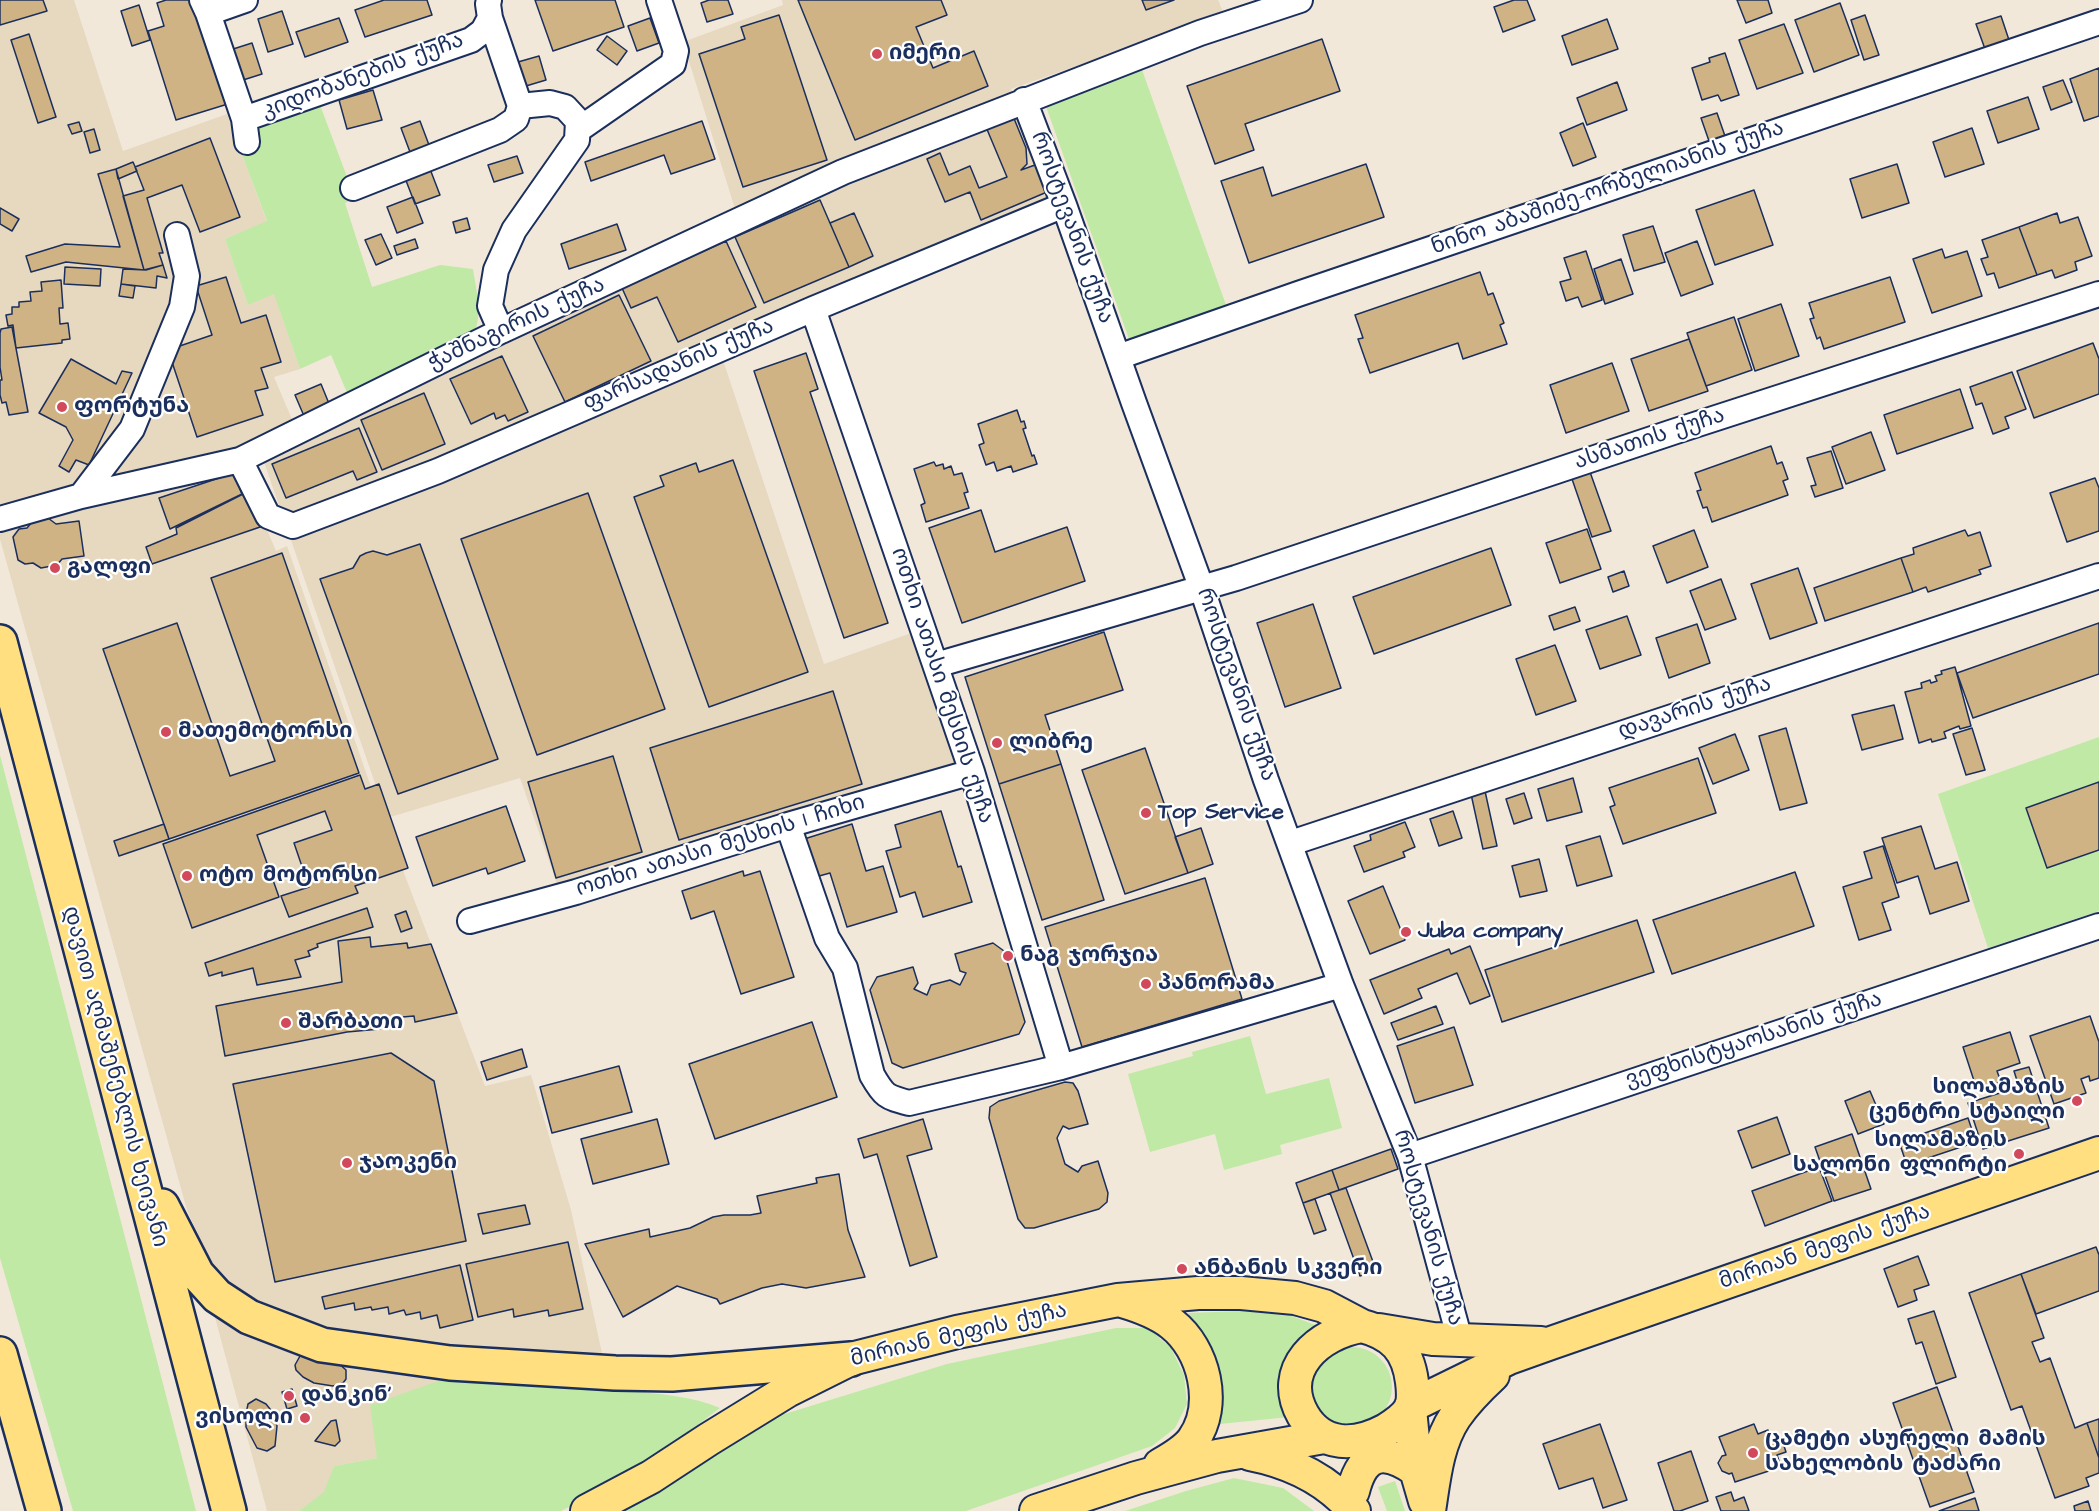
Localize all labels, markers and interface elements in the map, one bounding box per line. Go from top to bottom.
street label: კიდობანების ქუჩა [258,28,468,126]
place label: იმერი [889,41,961,67]
marker: იმერი [870,47,884,61]
street label: ნინო აბაშიძე-ორბელიანის ქუჩა [1428,116,1788,262]
street label: როსტევანის ქუჩა [1024,128,1118,328]
street label: ჭაშნაგირის ქუჩა [424,272,610,378]
street label: ფარსადანის ქუჩა [580,314,778,418]
place label: ფორტუნა [74,394,189,420]
marker: ფორტუნა [55,400,69,414]
street label: ასმათის ქუჩა [1572,403,1728,477]
street label: ოთხი ათასი მესხის ქუჩა [884,545,998,827]
place label: გალფი [67,555,151,581]
marker: გალფი [48,561,62,575]
street label: როსტევანის ქუჩა [1190,585,1280,785]
street label: დავარის ქუჩა [1615,672,1775,746]
place label: მათემოტორსი [178,719,352,745]
marker: მათემოტორსი [159,725,173,739]
place label: ლიბრე [1009,730,1093,756]
marker: ლიბრე [990,736,1004,750]
street label: ოთხი ათასი მესხის I ჩიხი [573,790,869,904]
place label: Top Service [1158,800,1284,826]
marker: Top Service [1139,806,1153,820]
place label: ოტო მოტორსი [199,863,378,889]
marker: ოტო მოტორსი [180,869,194,883]
street label: დავით აღმაშენებლის ხეივანი [56,904,172,1250]
place label: Juba company [1418,919,1563,945]
marker: Juba company [1399,925,1413,939]
place label: ნაგ ჯორჯია [1020,943,1158,969]
marker: ნაგ ჯორჯია [1001,949,1015,963]
place label: პანორამა [1158,971,1275,997]
marker: პანორამა [1139,977,1153,991]
street label: ვეფხისტყაოსანის ქუჩა [1622,987,1886,1095]
place label: შარბათი [298,1010,403,1036]
marker: შარბათი [279,1016,293,1030]
place label: სილამაზის ცენტრი სტაილი [1869,1075,2065,1126]
marker: სილამაზის ცენტრი სტაილი [2070,1094,2084,1108]
street label: როსტევანის ქუჩა [1386,1127,1468,1329]
place label: სილამაზის სალონი ფლირტი [1793,1128,2007,1180]
marker: სილამაზის სალონი ფლირტი [2012,1147,2026,1161]
place label: ჯაოკენი [359,1150,457,1176]
marker: ჯაოკენი [340,1156,354,1170]
street label: მირიან მეფის ქუჩა [1716,1200,1934,1296]
place label: ანბანის სკვერი [1194,1256,1383,1282]
marker: ანბანის სკვერი [1175,1262,1189,1276]
street label: მირიან მეფის ქუჩა [848,1298,1070,1374]
place label: დანკინ' [301,1383,391,1409]
marker: დანკინ' [282,1389,296,1403]
place label: ვისოლი [195,1405,293,1431]
marker: ვისოლი [298,1411,312,1425]
place label: ცამეტი ასურელი მამის სახელობის ტაძარი [1765,1427,2046,1478]
marker: ცამეტი ასურელი მამის სახელობის ტაძარი [1746,1446,1760,1460]

